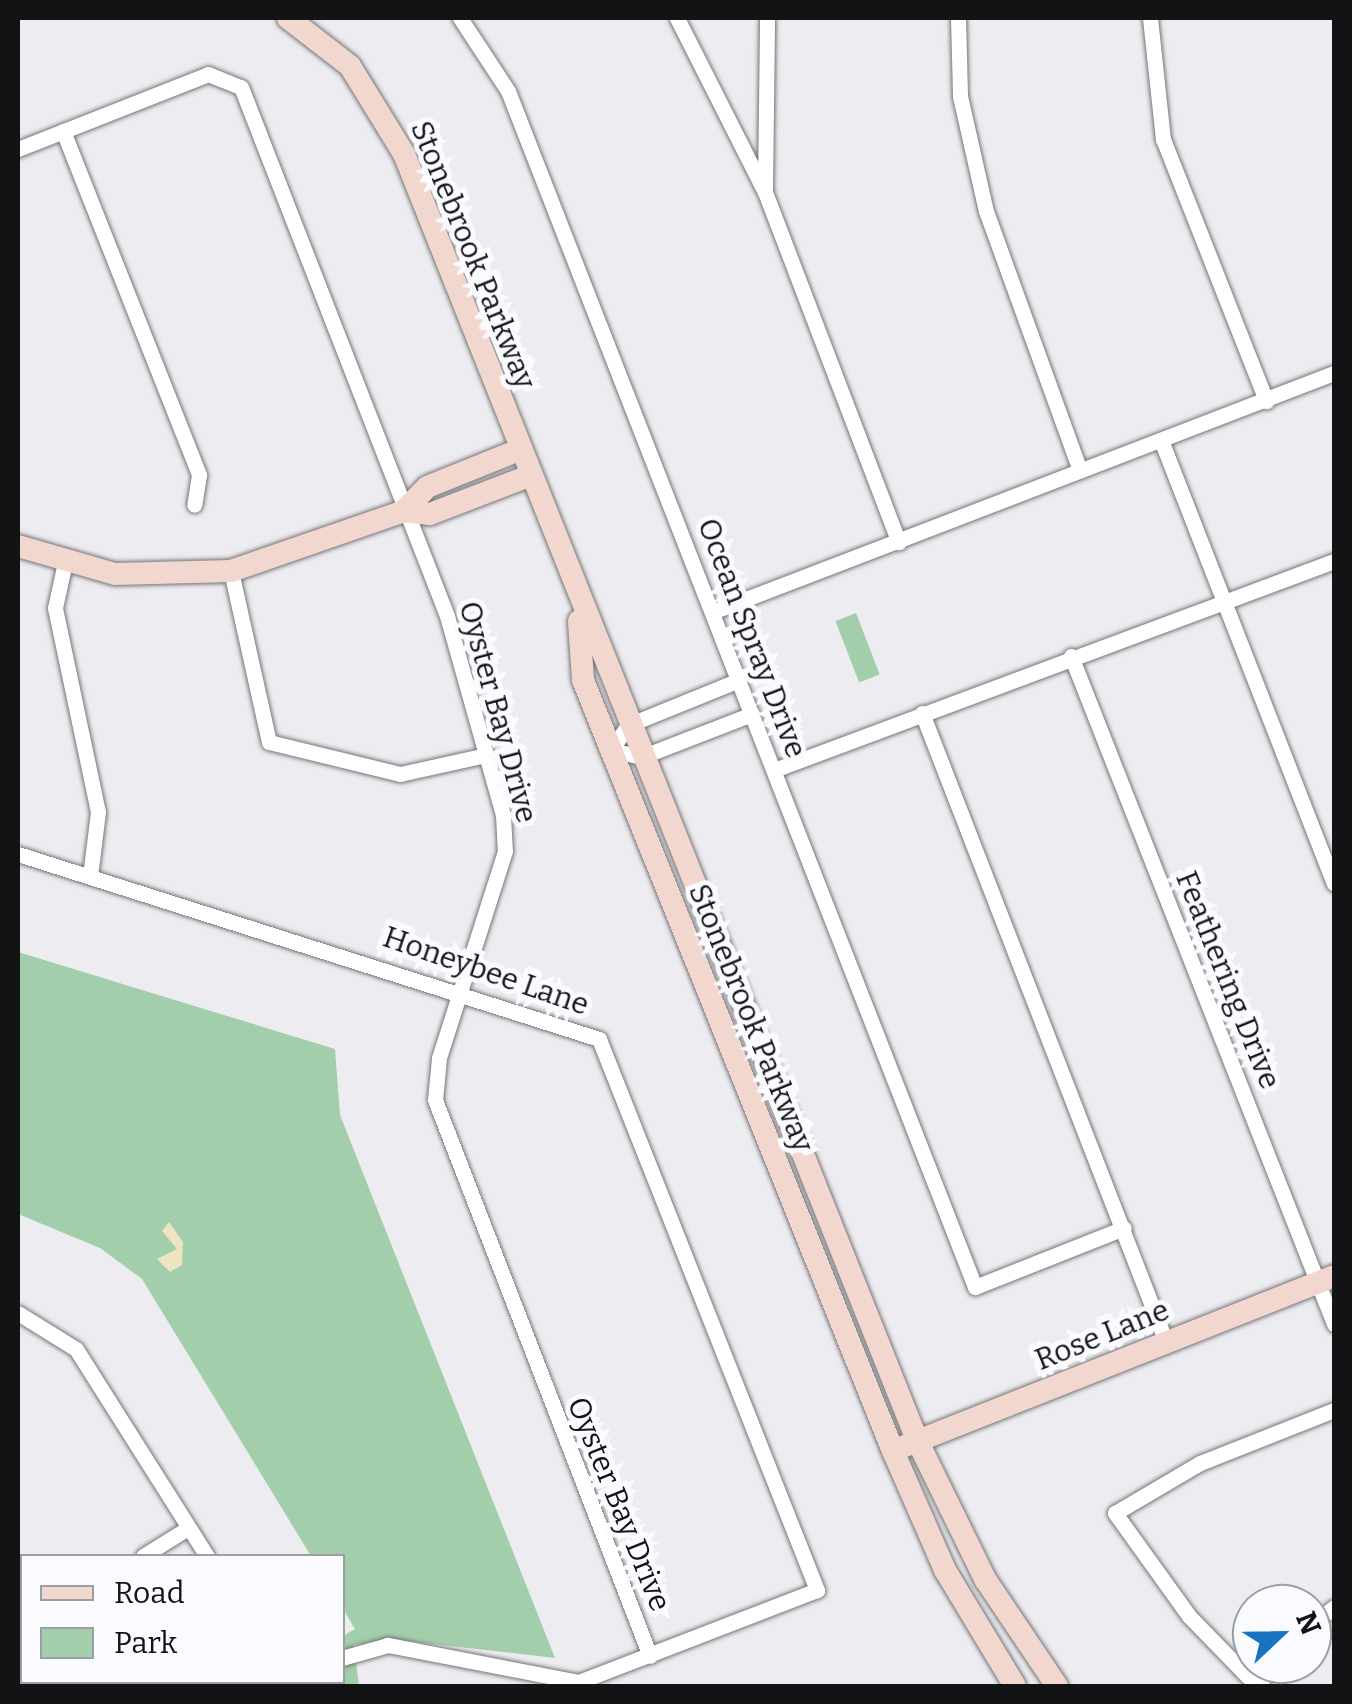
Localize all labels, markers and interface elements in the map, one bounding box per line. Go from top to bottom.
street label: Stonebrook Parkway [403,116,543,394]
street label: Ocean Spray Drive [690,513,814,763]
street label: Oyster Bay Drive [451,597,545,827]
street label: Feathering Drive [1168,866,1288,1094]
street label: Stonebrook Parkway [681,879,821,1157]
street label: Honeybee Lane [378,919,594,1023]
street label: Rose Lane [1030,1292,1174,1378]
street label: Oyster Bay Drive [560,1392,678,1616]
legend [20,1554,345,1684]
text: Road [114,1575,185,1611]
north arrow [1232,1584,1332,1684]
text: N [1289,1607,1328,1640]
text: Park [114,1625,177,1661]

